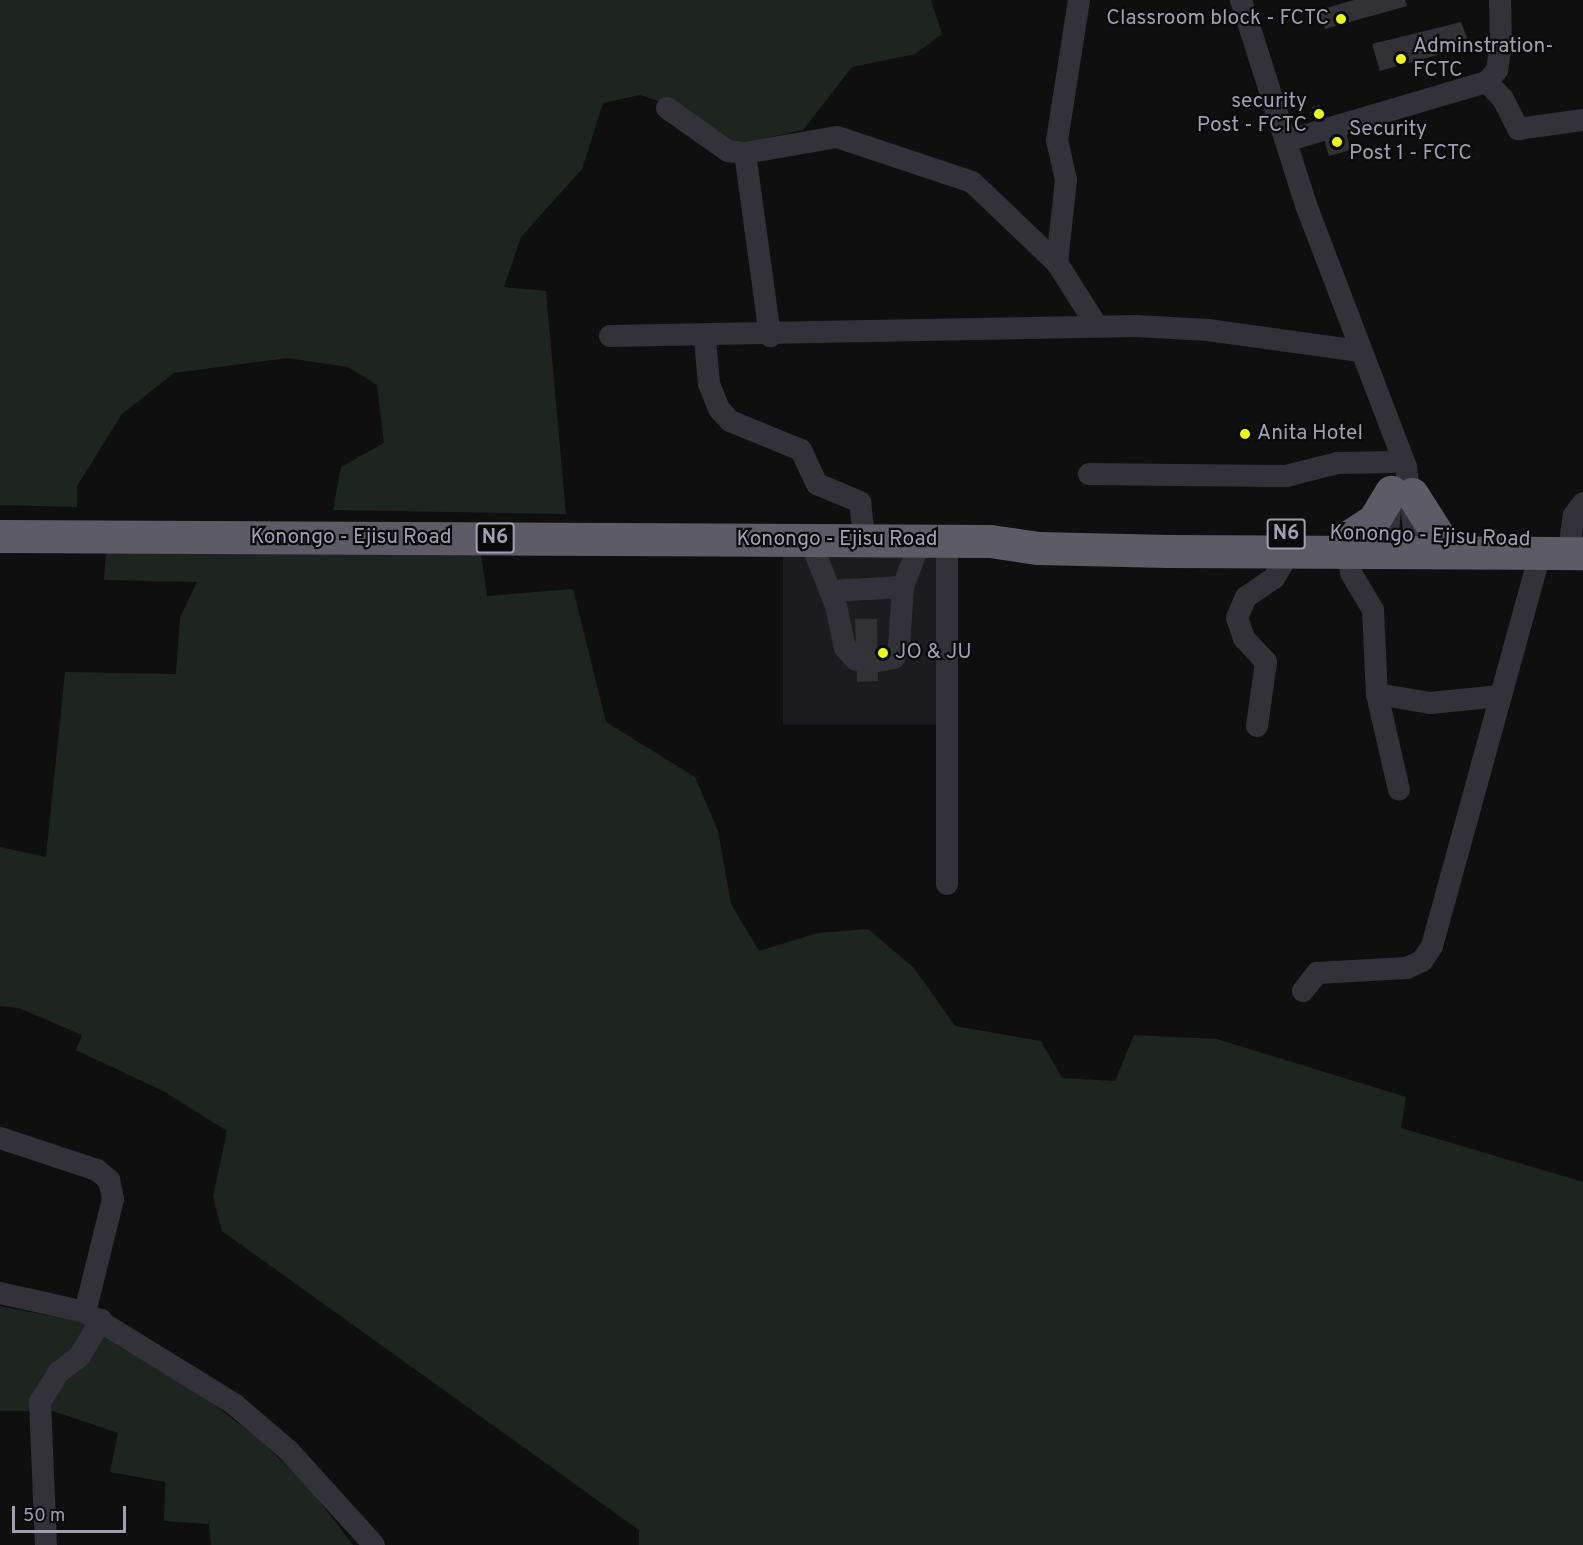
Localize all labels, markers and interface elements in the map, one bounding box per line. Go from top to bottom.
place label: Classroom block - FCTC [1106,6,1329,32]
marker: Classroom block - FCTC [1334,12,1348,26]
place label: Adminstration- FCTC [1413,34,1554,84]
marker: Adminstration- FCTC [1394,52,1408,66]
place label: security Post - FCTC [1197,89,1307,139]
marker: security Post - FCTC [1312,107,1326,121]
place label: Security Post 1 - FCTC [1349,117,1472,167]
marker: Security Post 1 - FCTC [1330,135,1344,149]
place label: Anita Hotel [1257,421,1363,447]
marker: Anita Hotel [1238,427,1252,441]
road number: N6 [1266,517,1306,551]
road number: N6 [476,521,514,555]
street label: Konongo - Ejisu Road [1329,521,1531,553]
street label: Konongo - Ejisu Road [250,525,452,551]
street label: Konongo - Ejisu Road [736,527,938,553]
place label: JO & JU [895,640,972,666]
marker: JO & JU [876,646,890,660]
scale bar [15,1494,129,1532]
text: 50 m [23,1505,65,1528]

